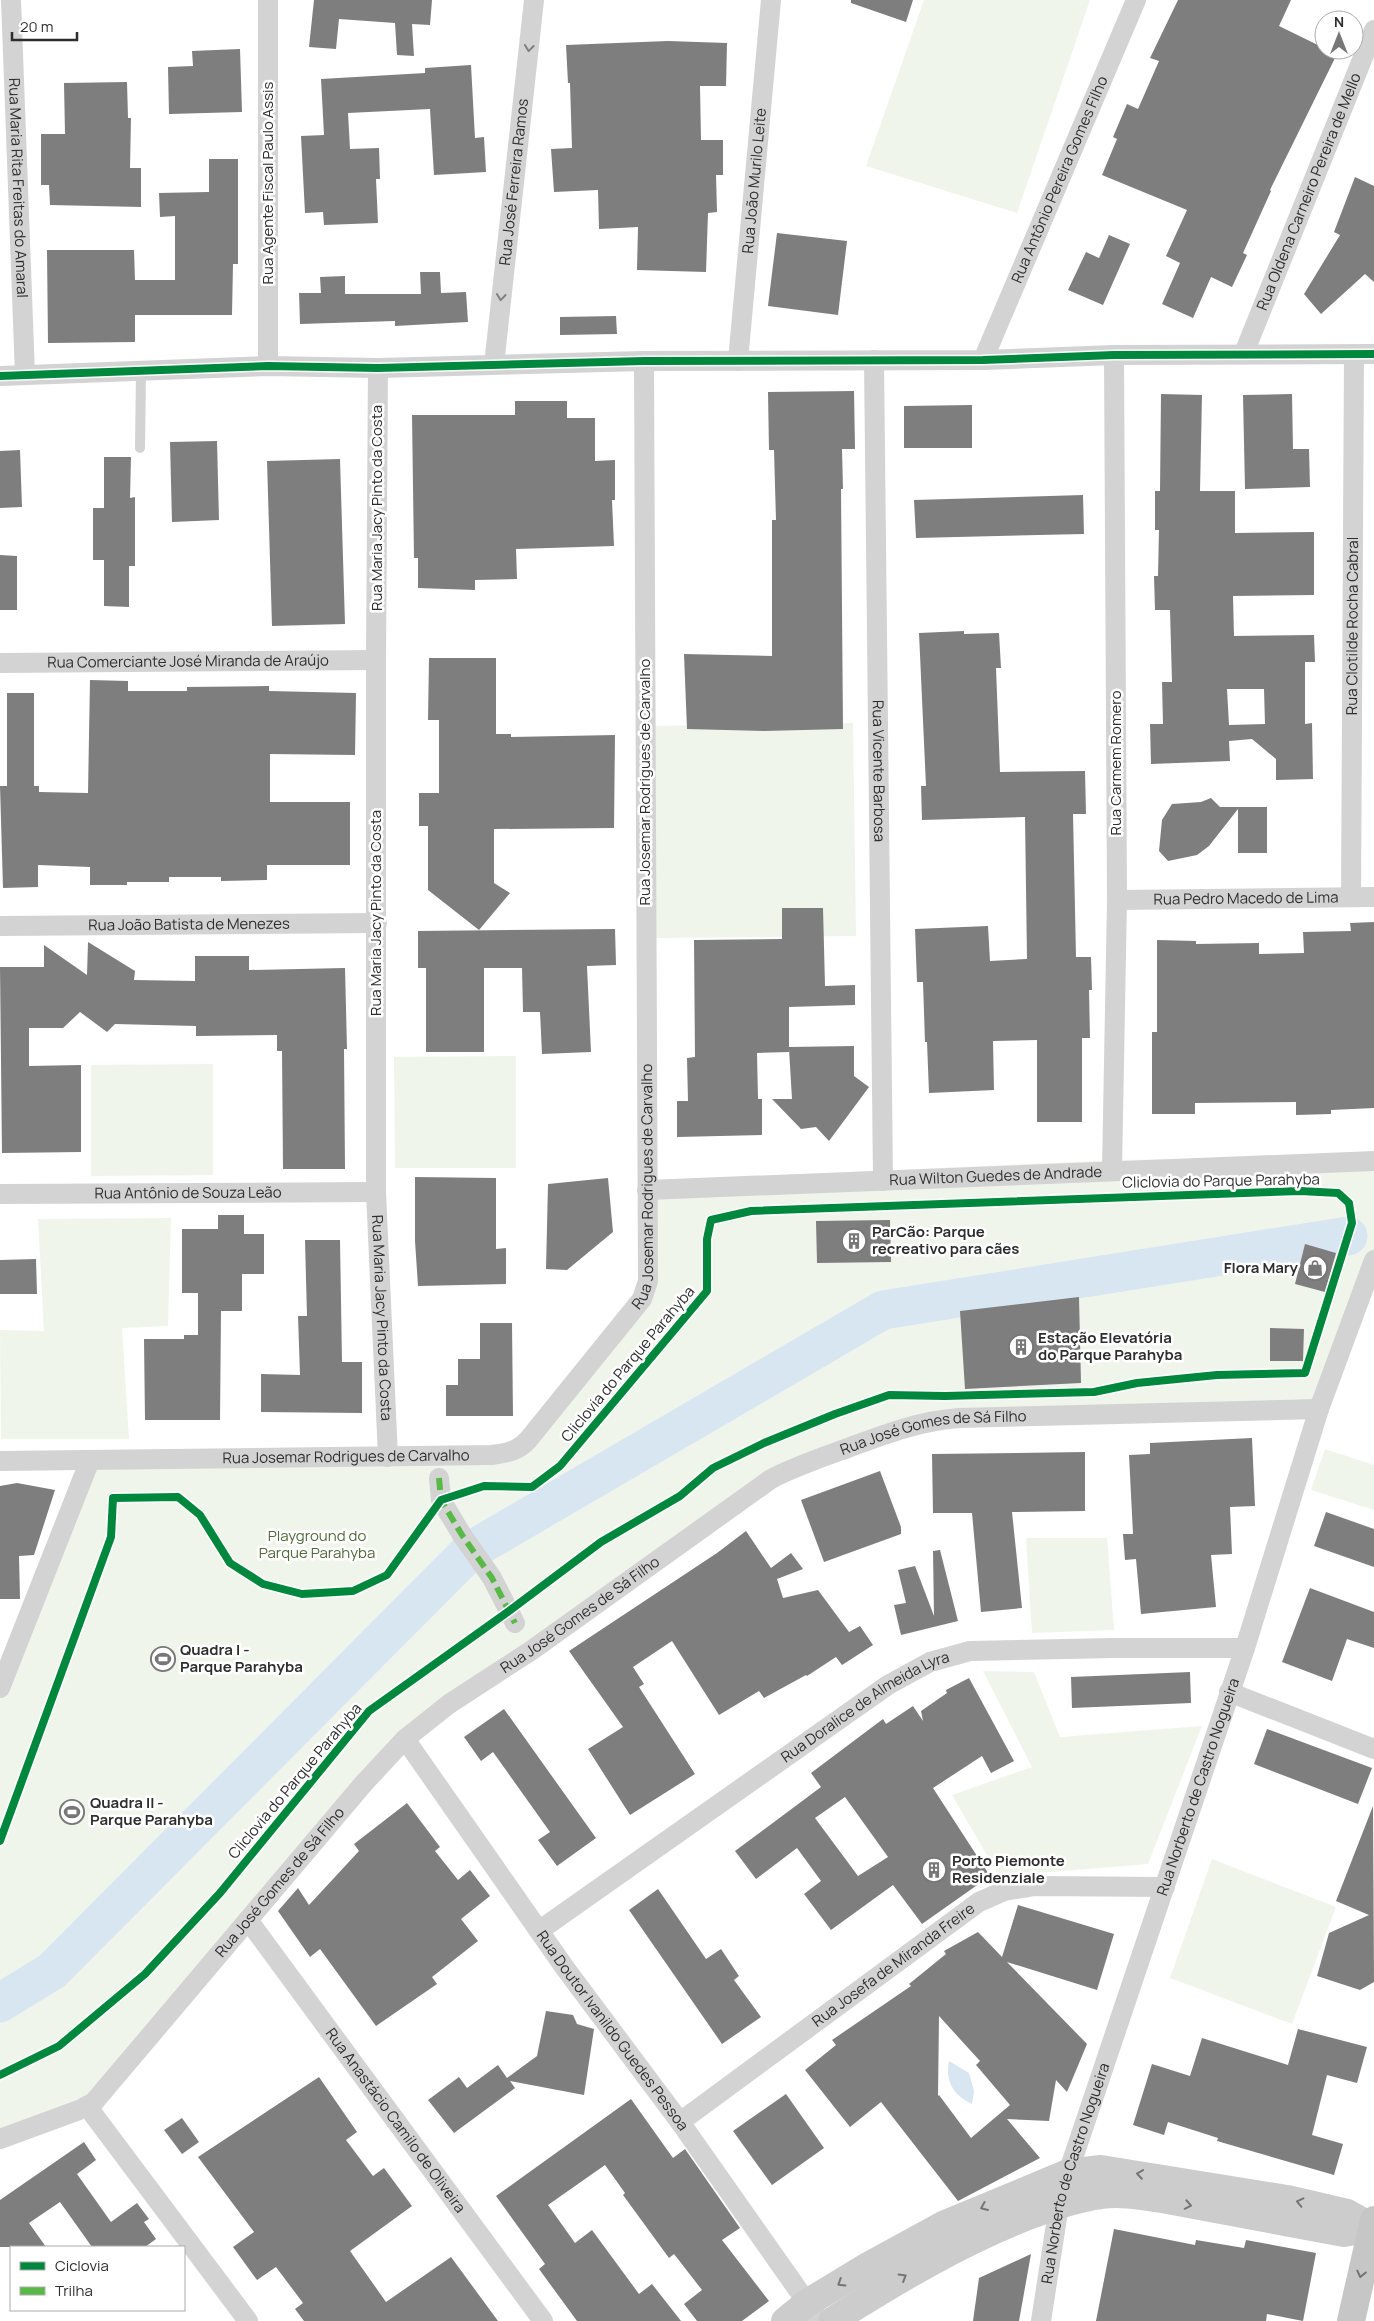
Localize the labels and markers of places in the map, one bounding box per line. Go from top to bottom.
place label: ParCão: Parque recreativo para cães [872,1221,1019,1259]
building icon: ParCão: Parque recreativo para cães [841,1228,867,1254]
shop icon: Flora Mary [1302,1255,1328,1281]
place label: Flora Mary [1224,1257,1299,1278]
place label: Estação Elevatória do Parque Parahyba [1038,1327,1182,1365]
building icon: Estação Elevatória do Parque Parahyba [1008,1334,1034,1360]
place label: Quadra I - Parque Parahyba [180,1639,303,1677]
sports icon: Quadra I - Parque Parahyba [150,1646,176,1672]
place label: Quadra II - Parque Parahyba [90,1792,213,1830]
sports icon: Quadra II - Parque Parahyba [59,1799,85,1825]
place label: Porto Piemonte Residenziale [952,1850,1065,1888]
building icon: Porto Piemonte Residenziale [921,1857,947,1883]

